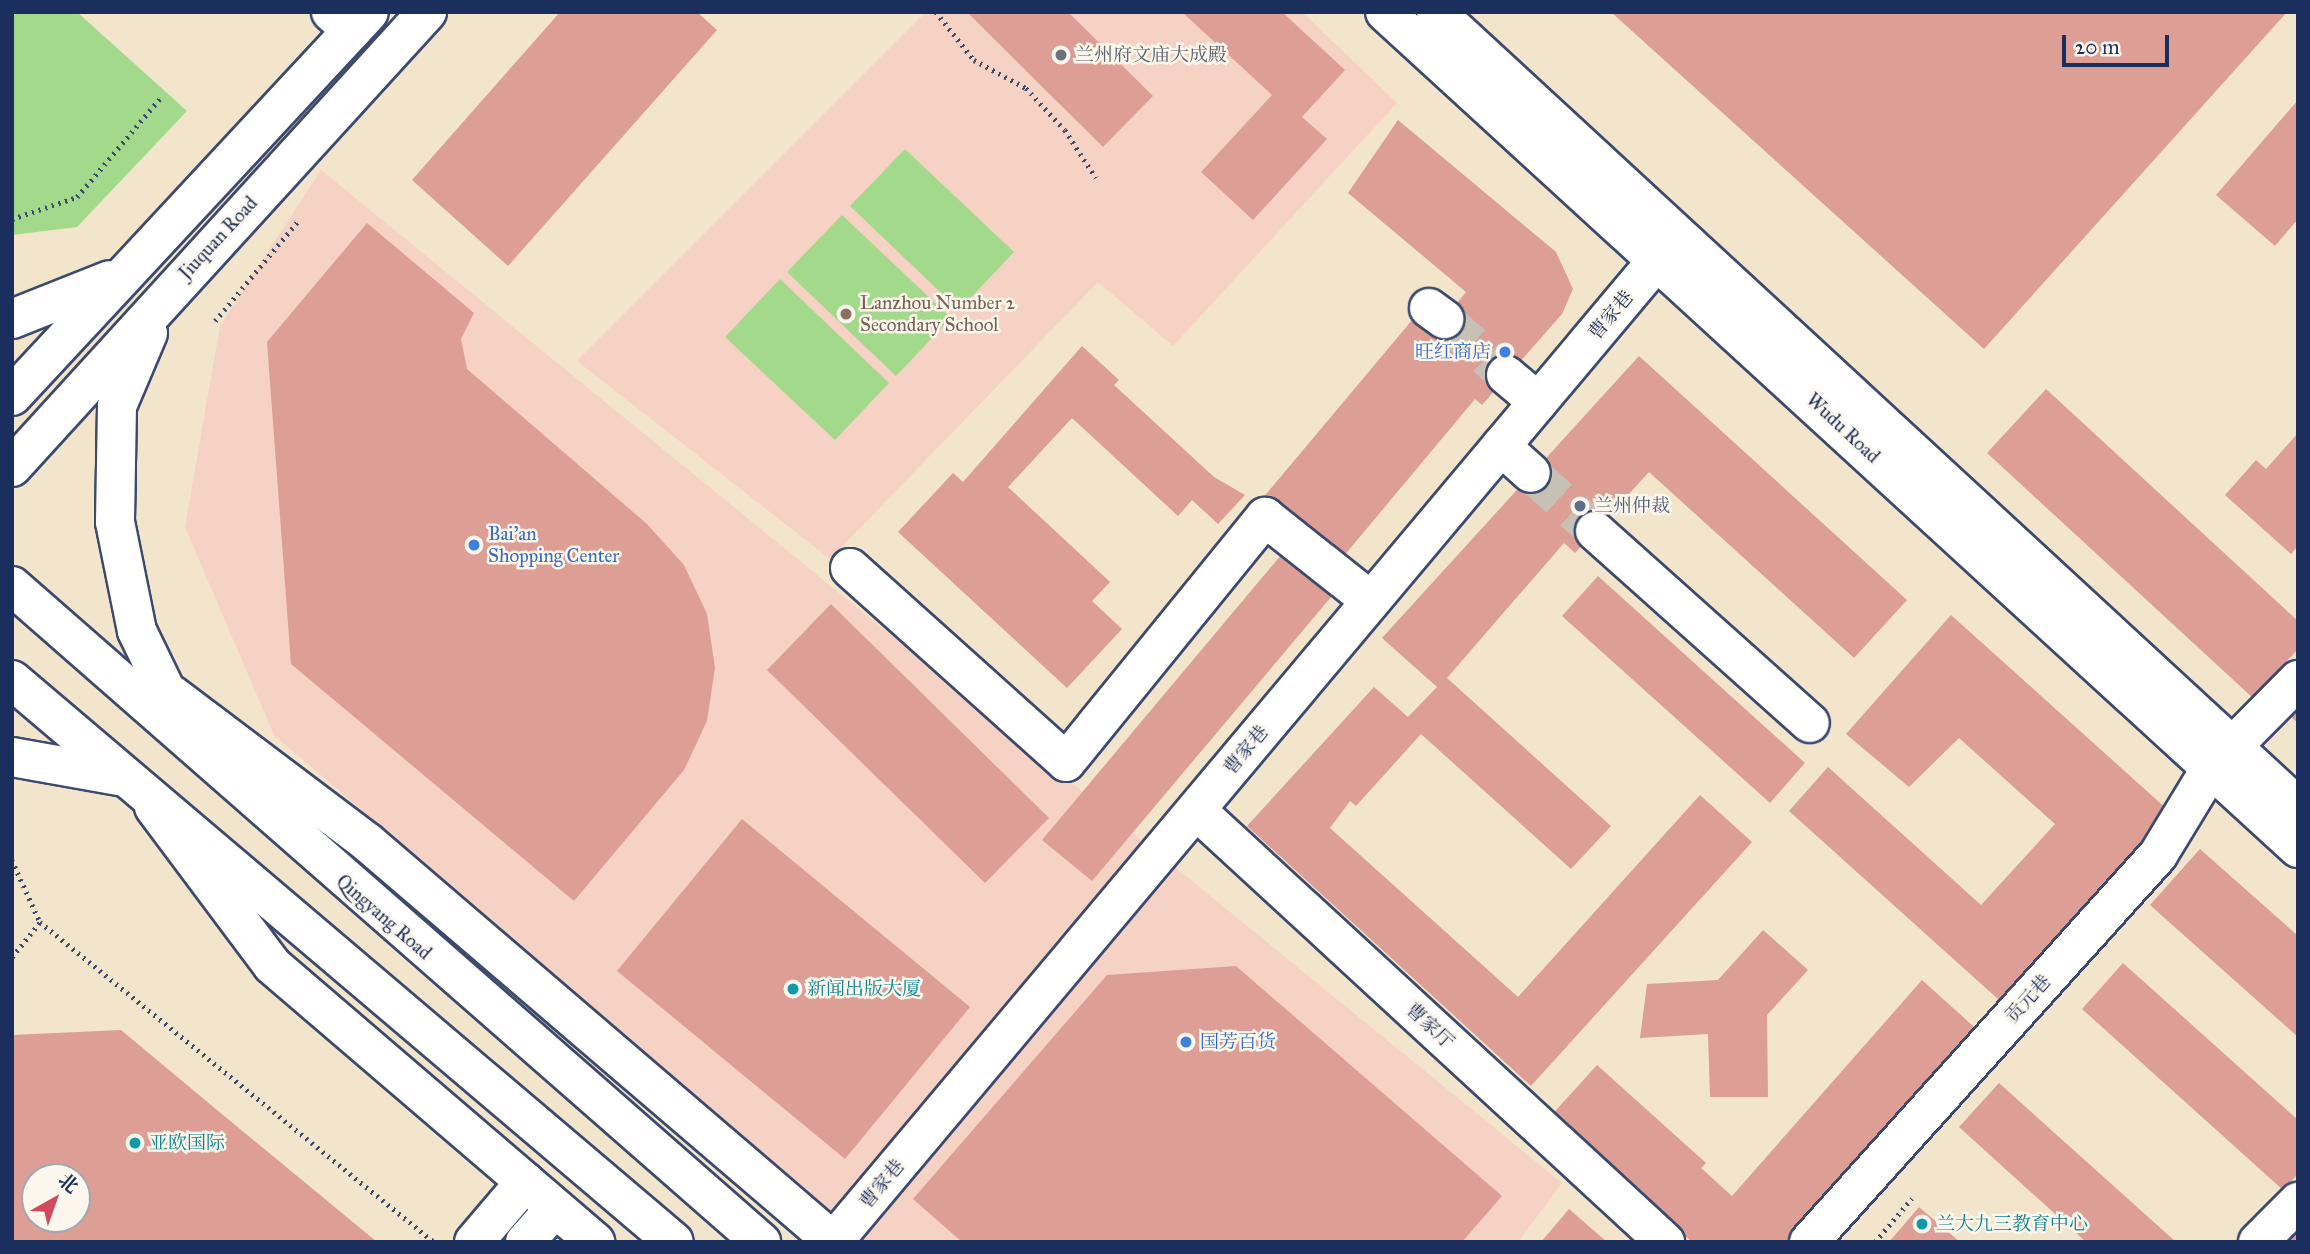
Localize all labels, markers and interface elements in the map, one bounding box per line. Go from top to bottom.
scale bar [2065,21,2172,65]
text: 20 m [2075,34,2120,60]
place label: 兰州府文庙大成殿 [1075,44,1227,66]
marker: 兰州府文庙大成殿 [1053,47,1069,63]
street label: Jiuquan Road [174,192,262,284]
street label: 曹家巷 [1584,286,1638,344]
place label: Lanzhou Number 2 Secondary School [860,292,1015,336]
marker: Lanzhou Number 2 Secondary School [838,306,854,322]
place label: 旺红商店 [1415,341,1491,363]
marker: 旺红商店 [1497,344,1513,360]
street label: Wudu Road [1802,388,1884,468]
place label: 兰州仲裁 [1594,495,1670,517]
marker: 兰州仲裁 [1572,498,1588,514]
place label: Bai'an Shopping Center [488,523,619,567]
marker: Bai'an Shopping Center [466,537,482,553]
street label: 曹家巷 [1219,721,1273,779]
street label: Qingyang Road [332,870,436,964]
street label: 贡元巷 [2000,970,2056,1028]
place label: 新闻出版大厦 [807,978,921,1000]
marker: 新闻出版大厦 [785,981,801,997]
street label: 曹家厅 [1401,998,1459,1054]
place label: 国芳百货 [1200,1031,1276,1053]
marker: 国芳百货 [1178,1034,1194,1050]
place label: 亚欧国际 [149,1132,225,1154]
marker: 亚欧国际 [127,1135,143,1151]
street label: 曹家巷 [855,1155,909,1213]
north arrow [21,1163,91,1233]
text: 北 [54,1168,83,1198]
place label: 兰大九三教育中心 [1936,1213,2088,1235]
marker: 兰大九三教育中心 [1914,1216,1930,1232]

